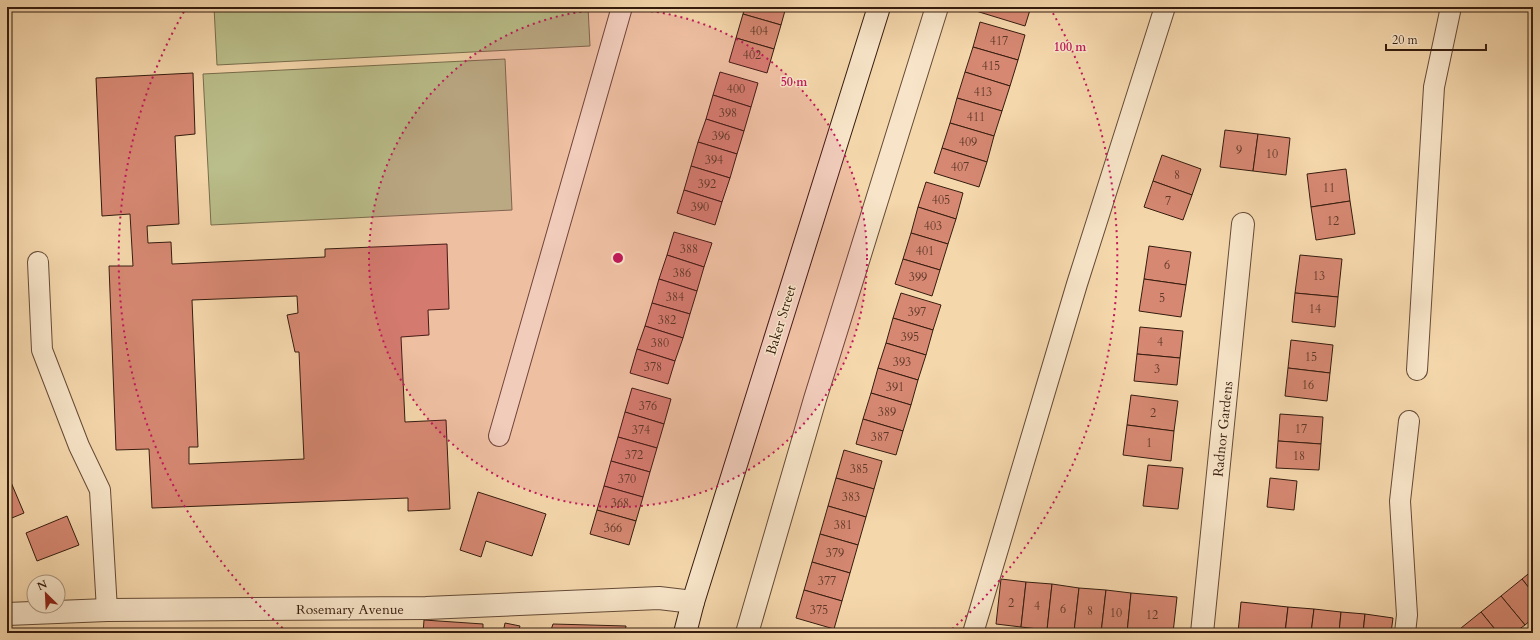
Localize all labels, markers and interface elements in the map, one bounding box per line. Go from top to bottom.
house number: 404 [750,23,768,39]
scale bar [1386,26,1486,52]
text: 20 m [1392,32,1419,48]
house number: 417 [990,33,1008,49]
text: 100 m [1054,39,1087,55]
house number: 402 [743,47,761,63]
house number: 415 [982,58,1000,74]
text: 50 m [781,74,808,90]
house number: 400 [727,81,745,97]
house number: 413 [974,84,992,100]
house number: 398 [719,105,737,121]
house number: 411 [967,109,985,125]
house number: 396 [712,128,730,144]
house number: 409 [959,134,977,150]
house number: 9 [1236,142,1242,158]
house number: 10 [1266,146,1278,162]
house number: 394 [705,152,723,168]
house number: 407 [951,159,969,175]
house number: 8 [1174,167,1180,183]
house number: 392 [698,176,716,192]
house number: 11 [1323,180,1335,196]
house number: 405 [932,192,950,208]
house number: 7 [1165,193,1171,209]
house number: 390 [691,199,709,215]
house number: 12 [1327,213,1339,229]
house number: 403 [924,218,942,234]
house number: 388 [680,241,698,257]
house number: 401 [916,243,934,259]
centre of rings [611,251,625,265]
house number: 6 [1164,257,1170,273]
house number: 386 [673,265,691,281]
house number: 13 [1313,268,1325,284]
house number: 399 [909,269,927,285]
street label: Baker Street [761,282,801,357]
house number: 384 [666,289,684,305]
house number: 5 [1159,290,1165,306]
house number: 14 [1309,301,1321,317]
house number: 397 [908,304,926,320]
house number: 382 [658,312,676,328]
house number: 395 [901,329,919,345]
house number: 4 [1157,334,1163,350]
house number: 380 [651,335,669,351]
house number: 15 [1305,349,1317,365]
house number: 393 [893,354,911,370]
house number: 378 [644,359,662,375]
house number: 3 [1154,361,1160,377]
house number: 16 [1302,377,1314,393]
house number: 391 [886,379,904,395]
street label: Radnor Gardens [1209,380,1238,478]
house number: 376 [639,398,657,414]
house number: 389 [878,404,896,420]
house number: 2 [1150,405,1156,421]
house number: 17 [1295,421,1307,437]
house number: 374 [632,422,650,438]
house number: 387 [871,429,889,445]
house number: 1 [1146,435,1152,451]
house number: 372 [625,447,643,463]
house number: 18 [1293,448,1305,464]
house number: 385 [850,461,868,477]
house number: 370 [618,471,636,487]
house number: 383 [842,489,860,505]
house number: 368 [611,495,629,511]
house number: 381 [834,517,852,533]
house number: 366 [604,520,622,536]
house number: 379 [826,545,844,561]
house number: 377 [818,573,836,589]
north arrow [26,574,66,614]
text: N [35,576,50,594]
house number: 2 [1008,595,1014,611]
house number: 4 [1034,598,1040,614]
street label: Rosemary Avenue [296,600,404,619]
house number: 6 [1060,601,1066,617]
house number: 375 [810,602,828,618]
house number: 8 [1087,603,1093,619]
house number: 10 [1110,605,1122,621]
house number: 12 [1146,607,1158,623]

